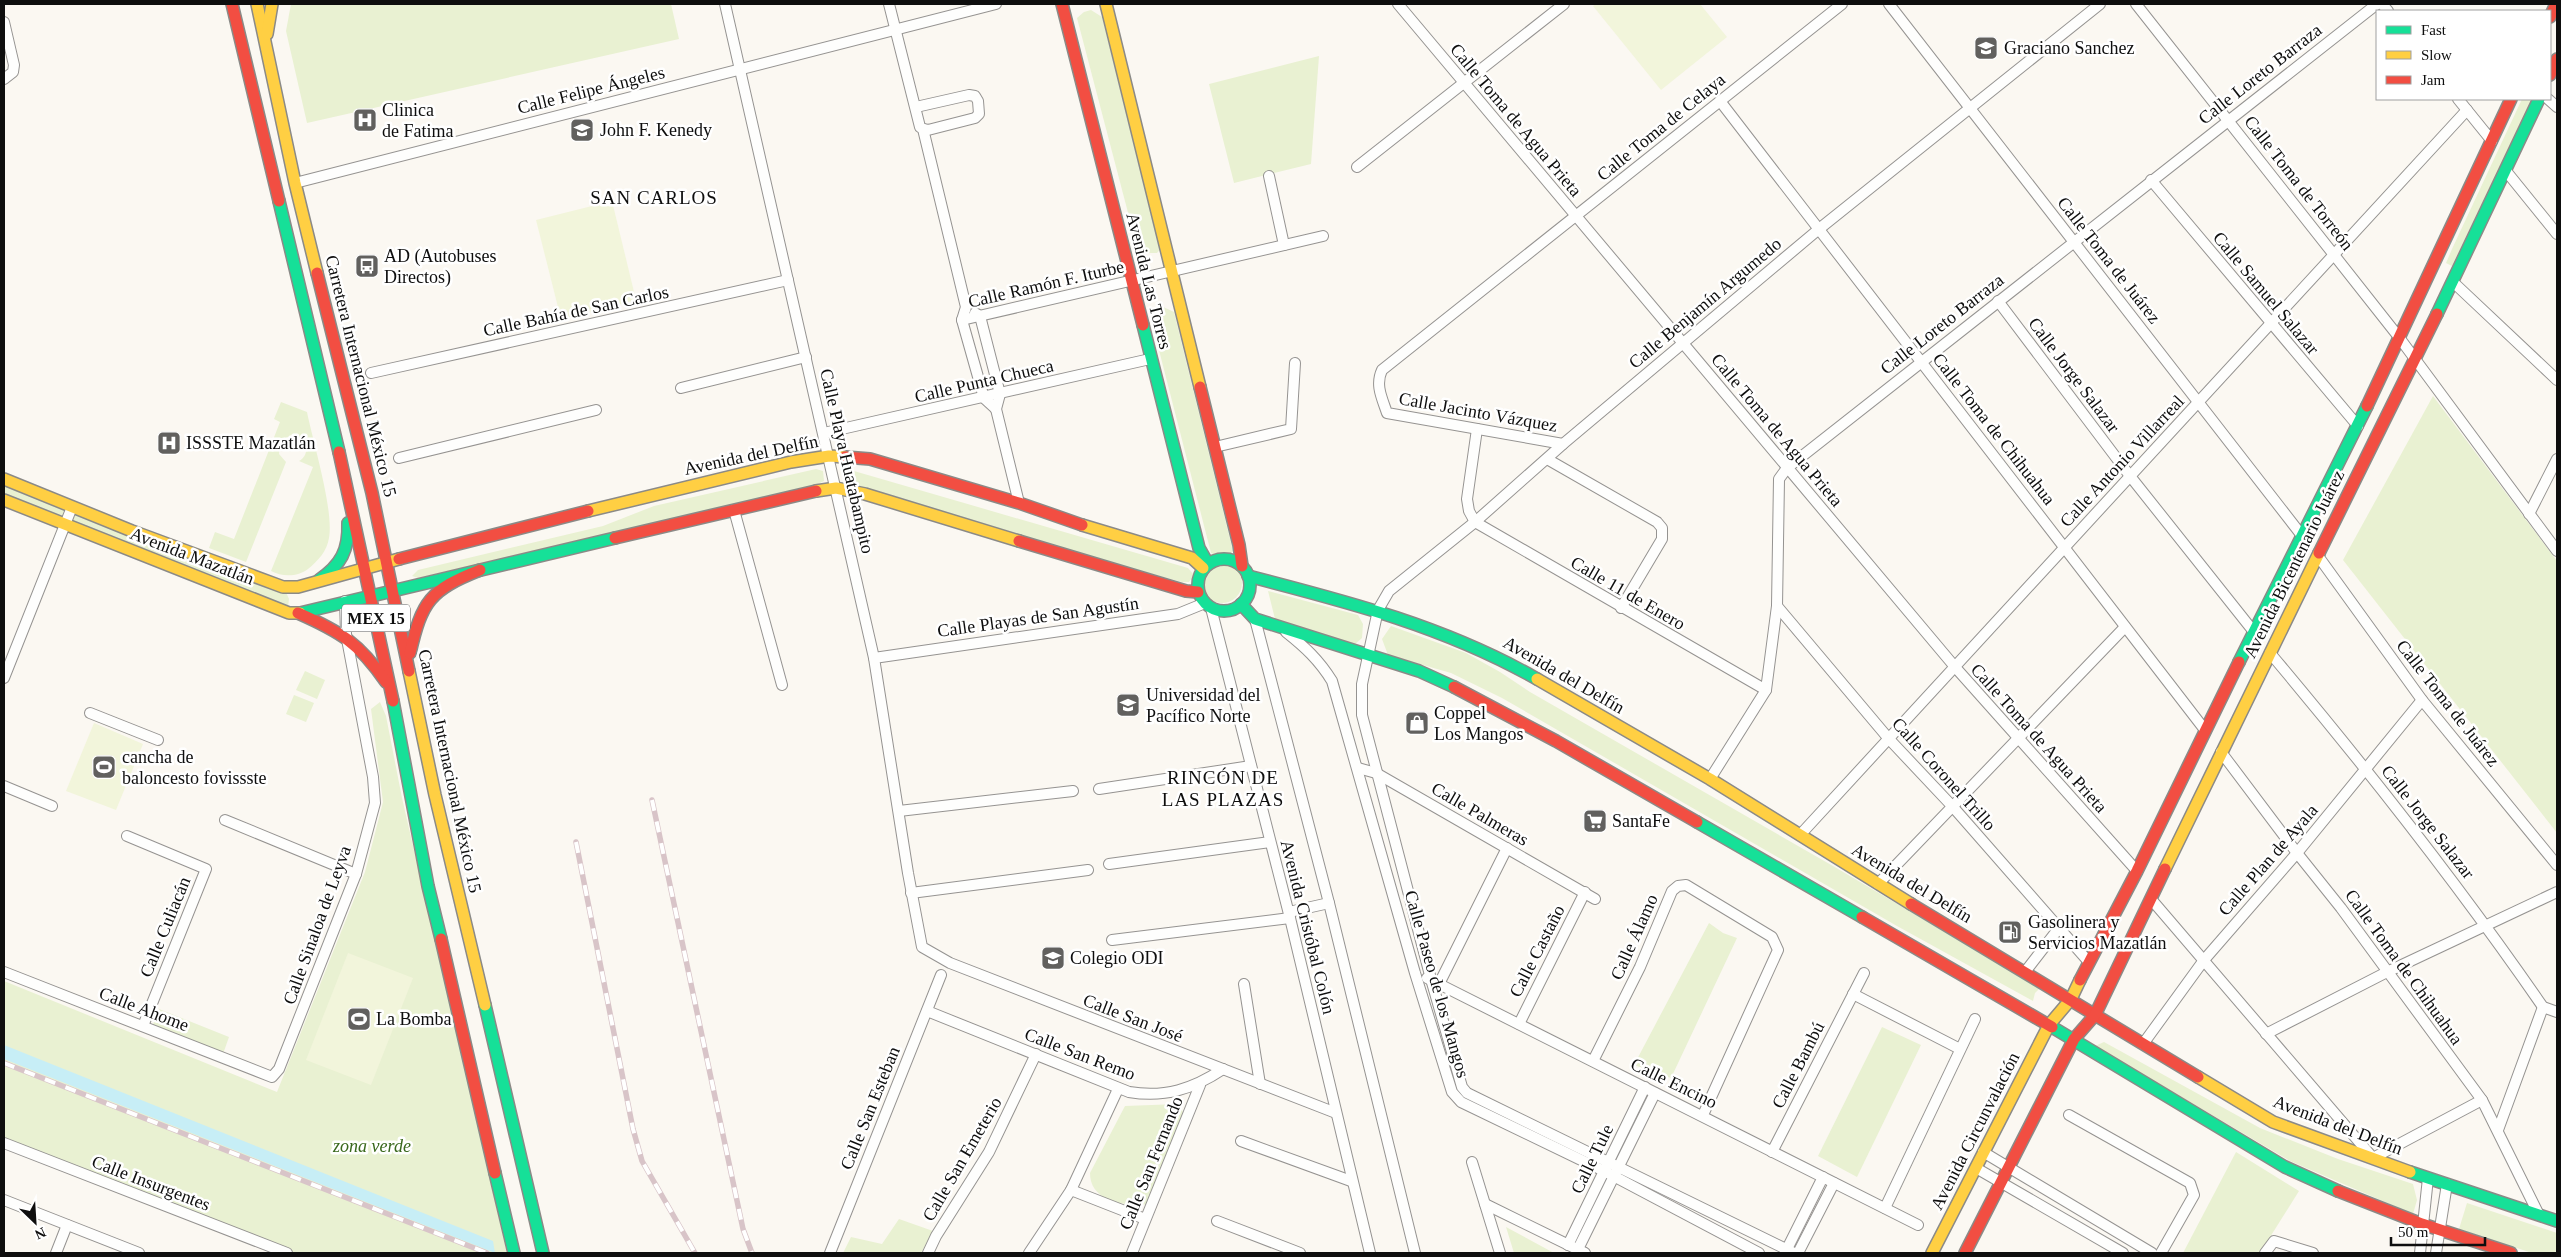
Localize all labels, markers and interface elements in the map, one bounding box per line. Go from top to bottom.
legend [2376,10,2551,100]
street label: Calle Loreto Barraza [2194,20,2326,128]
text: Fast [2421,22,2447,38]
school or university icon: Graciano Sanchez [1973,35,1999,61]
place label: Graciano Sanchez [2004,38,2134,58]
street label: Calle Toma de Agua Prieta [1446,40,1586,200]
text: Slow [2421,47,2452,63]
street label: Calle Felipe Ángeles [515,61,667,118]
street label: Calle Toma de Celaya [1593,69,1729,185]
text: Jam [2421,72,2445,88]
place label: Clinica de Fatima [382,100,453,141]
hospital icon: Clinica de Fatima [352,107,378,133]
street label: Calle Toma de Torreón [2240,112,2358,254]
school or university icon: John F. Kenedy [569,117,595,143]
place label: John F. Kenedy [600,120,712,140]
district label: SAN CARLOS [590,187,718,208]
street label: Calle Toma de Juárez [2053,193,2165,327]
street label: Avenida Las Torres [1122,211,1176,351]
street label: Calle Samuel Salazar [2209,228,2323,358]
street label: Calle Benjamín Argumedo [1625,233,1785,373]
place label: AD (Autobuses Directos) [384,246,497,288]
street label: Carretera Internacional México 15 [321,253,401,499]
bus stop icon: AD (Autobuses Directos) [354,253,380,279]
street label: Calle Ramón F. Iturbe [966,256,1126,312]
street label: Calle Loreto Barraza [1876,270,2008,378]
street label: Calle Bahía de San Carlos [482,282,670,340]
street label: Calle Jorge Salazar [2024,314,2124,436]
street label: Calle Toma de Chihuahua [1929,349,2059,509]
street label: Calle Toma de Agua Prieta [1707,350,1847,510]
street label: Calle Punta Chueca [913,355,1055,407]
street label: Calle Playa Huatabampito [816,367,878,555]
street label: Calle Jacinto Vázquez [1397,388,1559,436]
street label: Calle Antonio Villarreal [2056,391,2188,531]
hospital icon: ISSSTE Mazatlán [156,430,182,456]
street label: Avenida del Delfín [682,431,820,479]
place label: ISSSTE Mazatlán [186,433,315,453]
street label: Avenida Bicentenario Juárez [2240,467,2348,661]
street label: Avenida Mazatlán [127,523,257,589]
street label: Calle 11 de Enero [1567,552,1689,634]
street label: Calle Playas de San Agustín [936,593,1140,641]
road number: MEX 15 [342,604,410,632]
street label: Avenida del Delfín [1500,632,1628,718]
street label: Calle Toma de Juárez [2392,636,2504,770]
street label: Carretera Internacional México 15 [414,647,486,895]
street label: Calle Toma de Agua Prieta [1967,659,2111,817]
place label: Universidad del Pacífico Norte [1146,685,1260,726]
school or university icon: Universidad del Pacífico Norte [1115,692,1141,718]
place label: Coppel Los Mangos [1434,703,1524,744]
shop icon: Coppel Los Mangos [1404,710,1430,736]
street label: Calle Coronel Trillo [1888,713,2000,835]
place label: cancha de baloncesto fovissste [122,747,266,788]
sports icon: cancha de baloncesto fovissste [91,754,117,780]
street label: Calle Jorge Salazar [2377,761,2479,883]
district label: RINCÓN DE LAS PLAZAS [1162,767,1284,810]
street label: Calle Palmeras [1428,778,1532,850]
street label: Calle Plan de Ayala [2214,800,2322,920]
supermarket icon: SantaFe [1582,808,1608,834]
place label: SantaFe [1612,811,1670,831]
street label: Avenida Cristóbal Colón [1277,838,1339,1016]
street label: Avenida del Delfín [1848,839,1976,927]
street label: Calle Sinaloa de Leyva [279,843,355,1007]
street label: Calle Culiacán [136,874,194,980]
street label: Calle Toma de Chihuahua [2341,886,2467,1048]
street label: Calle Paseo de los Mangos [1401,888,1473,1080]
street label: Calle Álamo [1605,891,1662,983]
street label: Calle Castaño [1505,902,1569,1000]
place label: Gasolinera y Servicios Mazatlán [2028,912,2166,953]
fuel station icon: Gasolinera y Servicios Mazatlán [1997,919,2023,945]
school or university icon: Colegio ODI [1040,945,1066,971]
place label: Colegio ODI [1070,948,1164,968]
street label: Calle Ahome [96,983,192,1035]
street label: Calle San José [1080,990,1186,1046]
sports icon: La Bomba [346,1006,372,1032]
place label: La Bomba [376,1009,451,1029]
street label: Calle Bambú [1768,1018,1828,1112]
street label: Calle San Remo [1022,1024,1138,1084]
street label: Calle San Esteban [836,1044,904,1172]
street label: Avenida Circunvalación [1927,1049,2023,1213]
street label: Calle Encino [1628,1054,1720,1112]
street label: Avenida del Delfín [2271,1091,2405,1159]
street label: Calle San Emeterio [918,1093,1006,1225]
street label: Calle San Fernando [1115,1093,1187,1233]
street label: Calle Tule [1567,1121,1617,1197]
park label: zona verde [332,1136,411,1156]
street label: Calle Insurgentes [89,1151,213,1215]
north arrow [10,1197,60,1247]
scale bar [2391,1214,2485,1246]
text: N [33,1224,48,1242]
text: 50 m [2398,1224,2429,1240]

